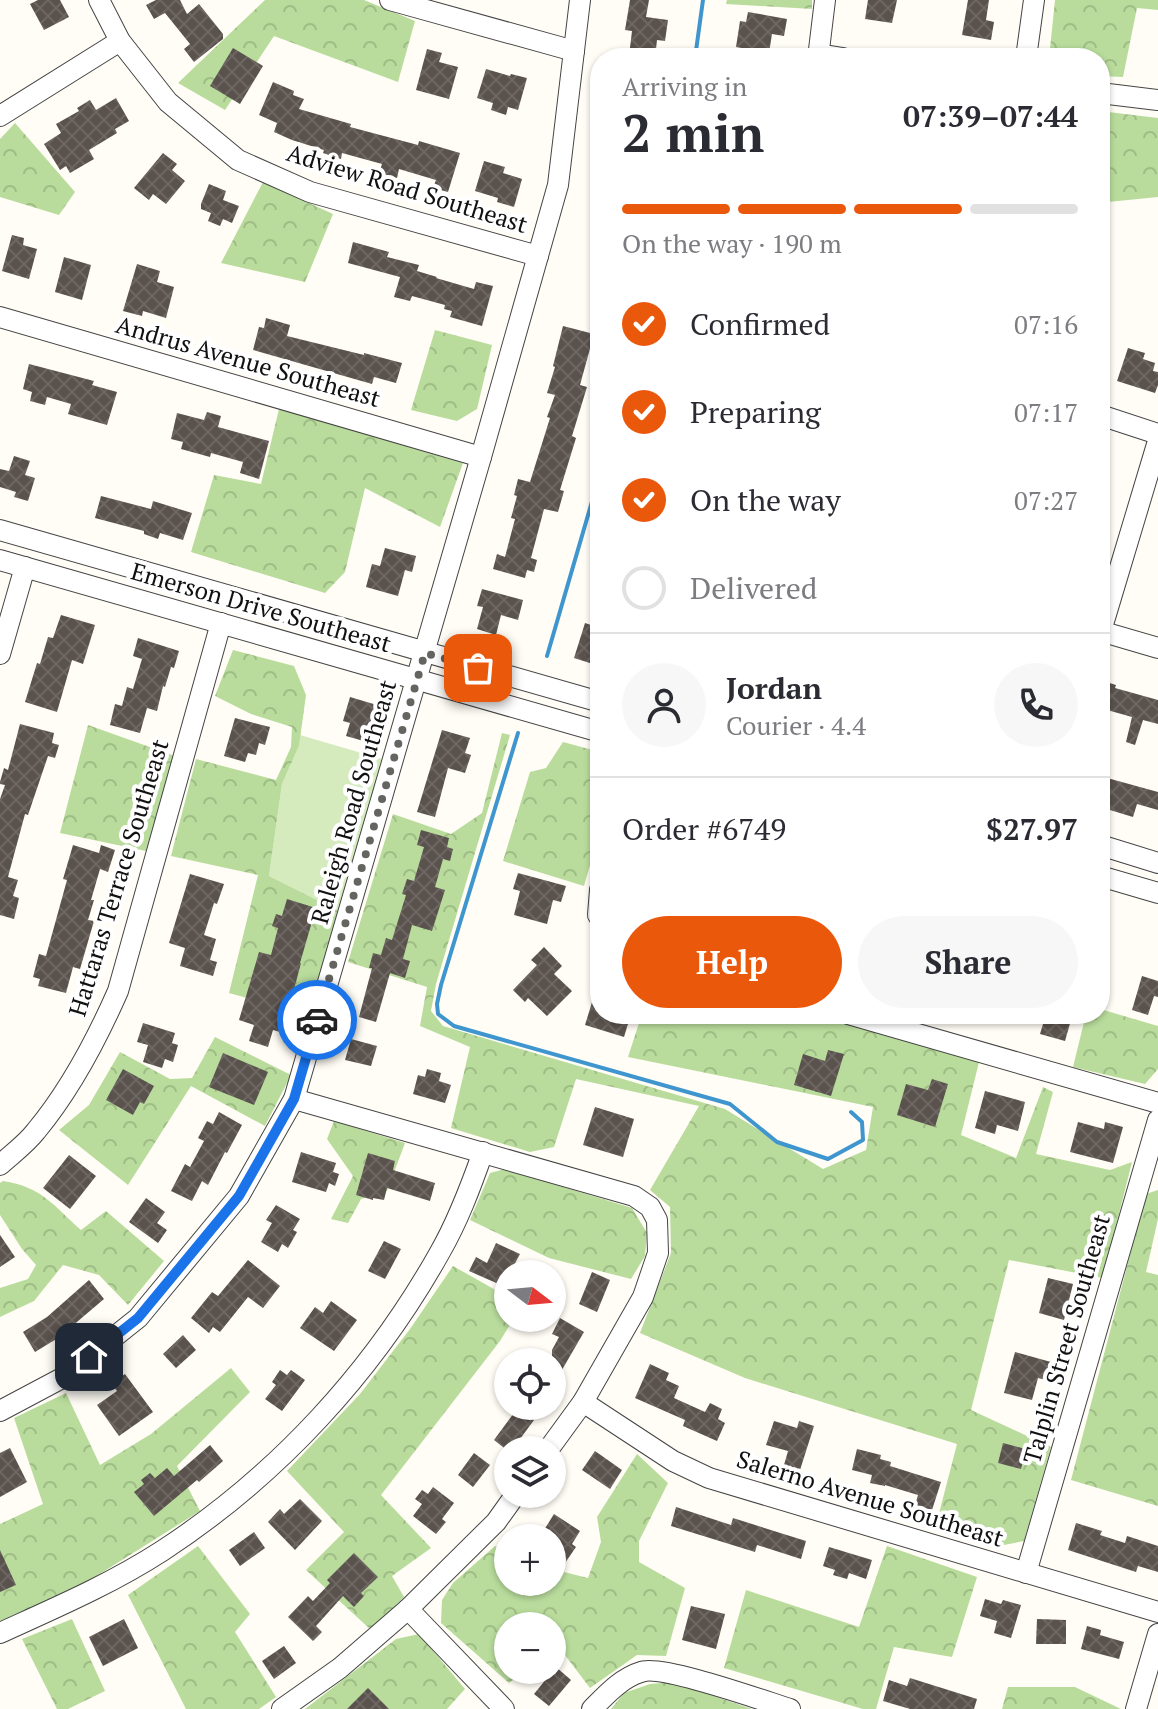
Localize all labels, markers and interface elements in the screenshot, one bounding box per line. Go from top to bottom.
text: Arriving in [622,69,747,103]
text: 07:39–07:44 [903,96,1078,136]
text: 2 min [622,98,764,167]
street label: Adview Road Southeast [283,136,532,240]
text: On the way · 190 m [622,226,842,260]
icon: check [622,302,666,346]
text: Confirmed [690,304,830,344]
text: 07:16 [1014,307,1078,341]
street label: Andrus Avenue Southeast [112,308,384,414]
icon: check [622,390,666,434]
text: Preparing [690,392,821,432]
text: 07:17 [1014,395,1078,429]
icon: check [622,478,666,522]
text: On the way [690,480,841,520]
text: 07:27 [1014,483,1078,517]
street label: Emerson Drive Southeast [127,555,395,660]
text: Delivered [690,568,817,608]
pin [444,634,512,702]
icon: bag [456,646,500,690]
button: person [622,663,706,747]
button: phone [994,663,1078,747]
text: Jordan [726,668,822,708]
street label: Raleigh Road Southeast [303,676,403,927]
text: Courier · 4.4 [726,708,866,742]
street label: Hattaras Terrace Southeast [61,735,175,1020]
text: Order #6749 [622,809,786,849]
text: $27.97 [986,809,1078,849]
button: Help [622,916,842,1008]
button: Share [858,916,1078,1008]
courier [277,980,357,1060]
icon: car [295,998,339,1042]
street label: Talplin Street Southeast [1015,1210,1117,1467]
north arrow [494,1260,566,1332]
map controls [494,1260,566,1684]
pin [55,1323,123,1391]
icon: home [67,1335,111,1379]
button: locate [494,1348,566,1420]
button: layers [494,1436,566,1508]
street label: Salerno Avenue Southeast [733,1442,1008,1554]
button: + [494,1524,566,1596]
button: − [494,1612,566,1684]

